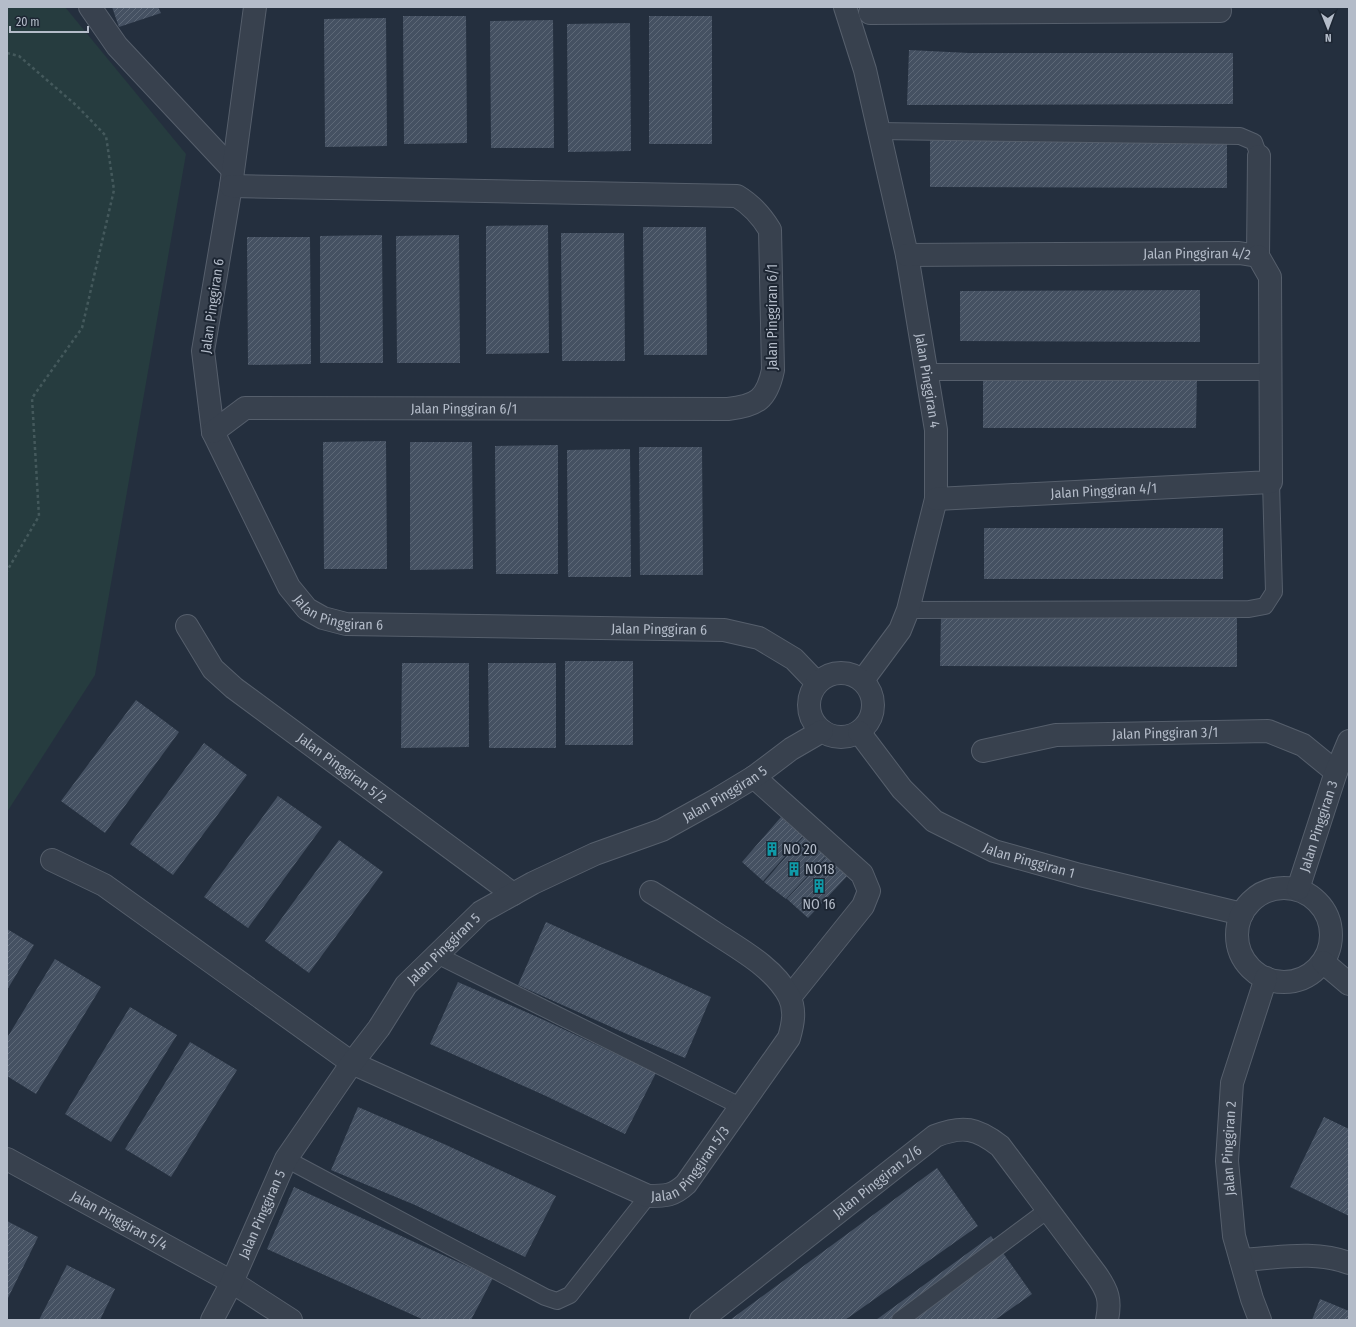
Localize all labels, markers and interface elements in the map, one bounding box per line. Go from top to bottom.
scale bar [10,8,88,34]
north arrow [1308,8,1348,48]
text: 20 m [16,15,40,29]
text: N [1325,31,1332,44]
street label: Jalan Pinggiran 4/2 [1143,245,1252,264]
street label: Jalan Pinggiran 6 [197,258,228,355]
street label: Jalan Pinggiran 6/1 [764,264,781,370]
street label: Jalan Pinggiran 4 [911,332,944,429]
street label: Jalan Pinggiran 6/1 [411,400,517,418]
street label: Jalan Pinggiran 4/1 [1050,480,1157,502]
street label: Jalan Pinggiran 6 [290,591,383,634]
street label: Jalan Pinggiran 6 [611,620,707,639]
street label: Jalan Pinggiran 3/1 [1112,724,1218,743]
street label: Jalan Pinggiran 5/2 [294,730,390,807]
street label: Jalan Pinggiran 5 [680,762,770,826]
street label: Jalan Pinggiran 3 [1296,779,1342,874]
street label: Jalan Pinggiran 1 [980,839,1076,882]
building icon: NO 20 [764,841,780,857]
place label: NO 20 [783,841,817,858]
building icon: NO18 [786,861,802,877]
place label: NO18 [805,861,835,878]
building icon: NO 16 [811,878,827,894]
place label: NO 16 [803,896,836,913]
street label: Jalan Pinggiran 5 [404,910,484,988]
street label: Jalan Pinggiran 2 [1219,1100,1240,1196]
street label: Jalan Pinggiran 5/3 [651,1123,733,1205]
street label: Jalan Pinggiran 2/6 [830,1142,925,1222]
street label: Jalan Pinggiran 5 [235,1167,289,1261]
street label: Jalan Pinggiran 5/4 [68,1188,171,1254]

